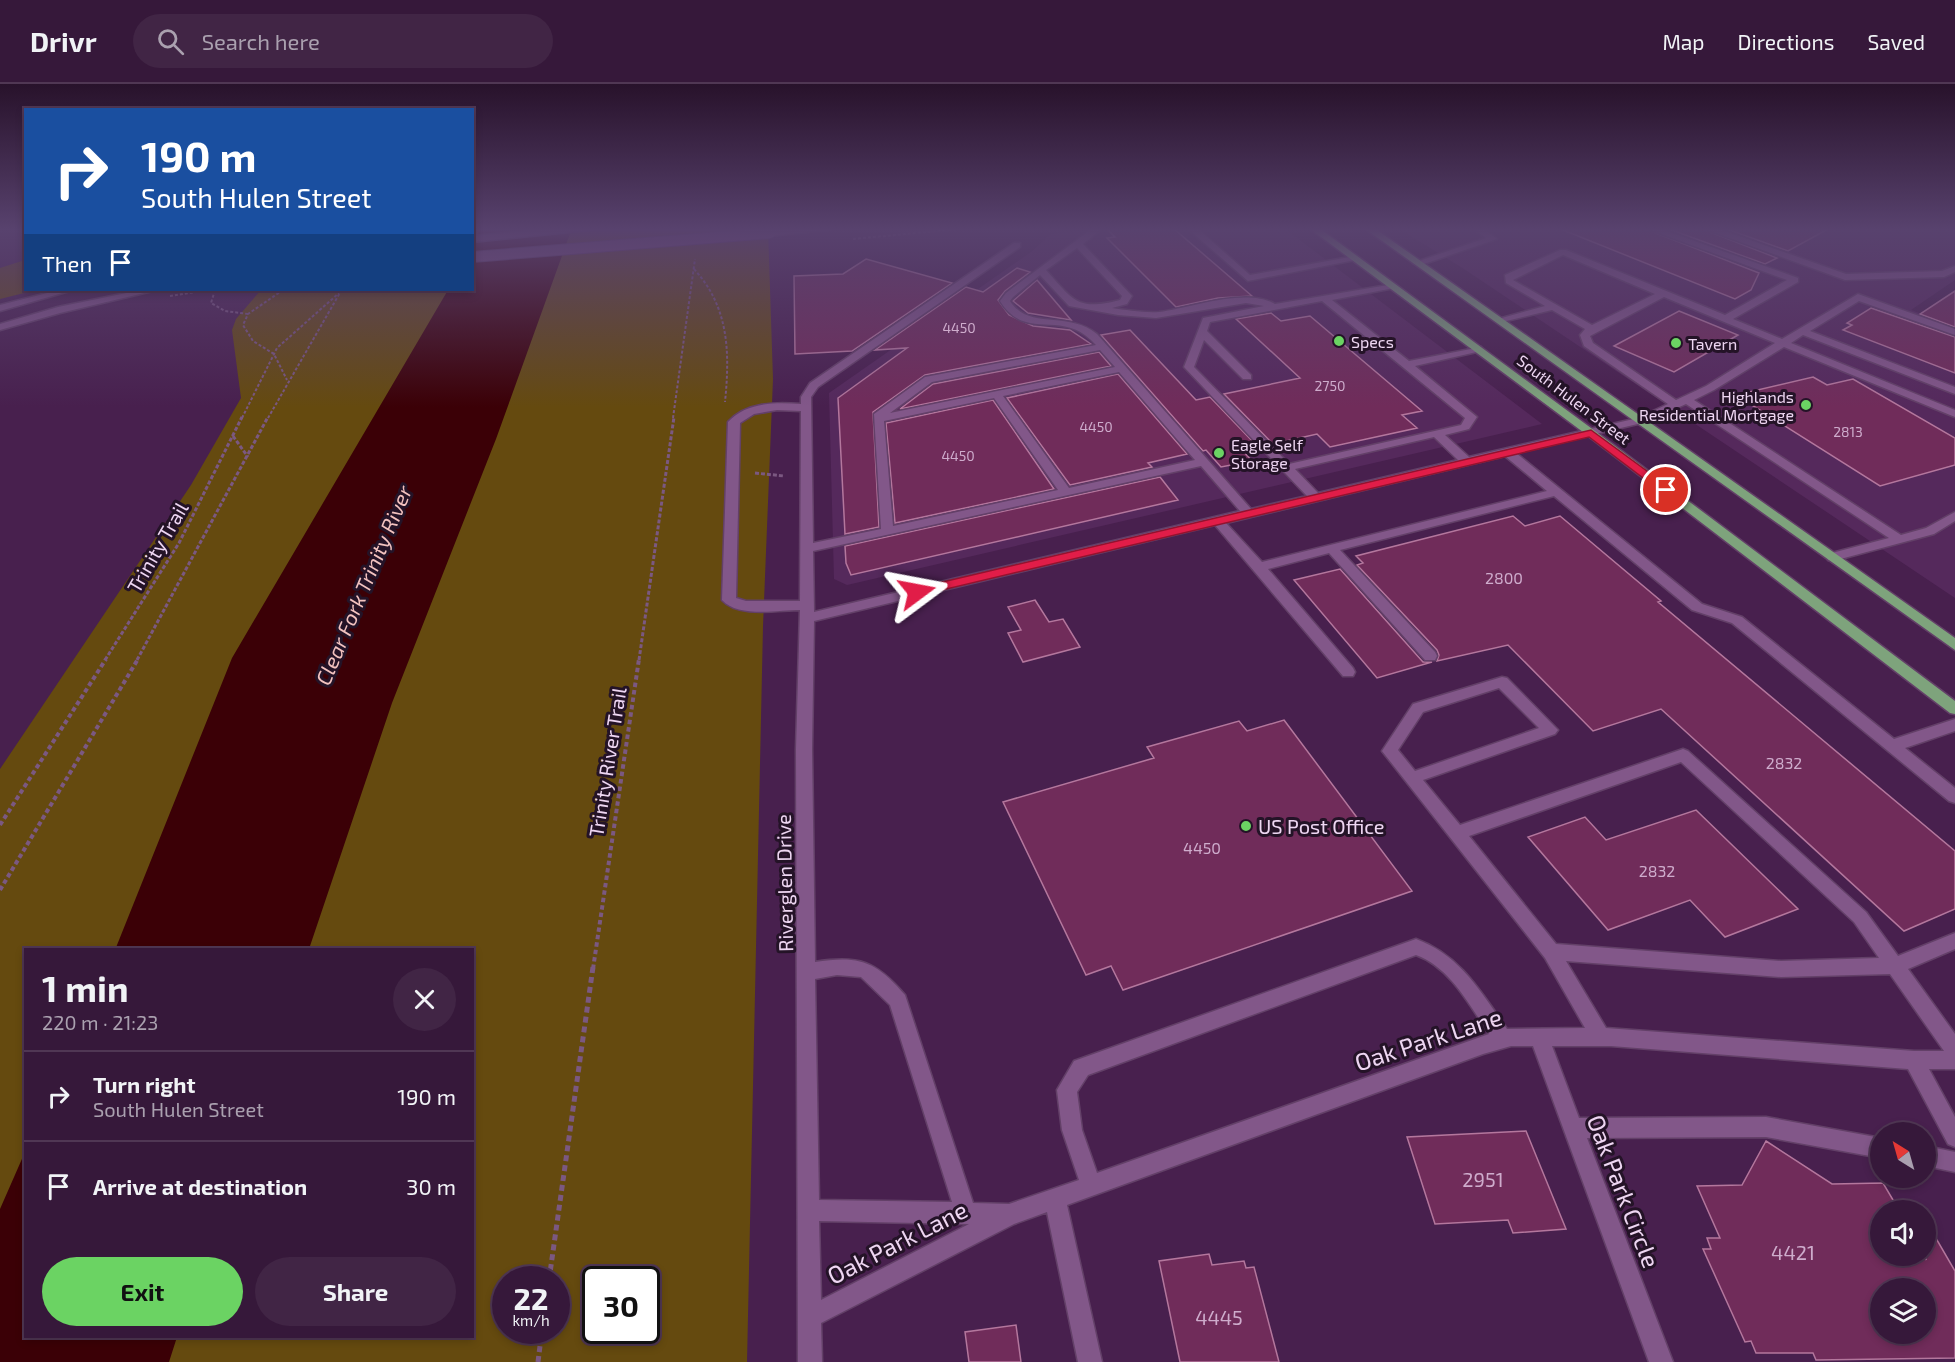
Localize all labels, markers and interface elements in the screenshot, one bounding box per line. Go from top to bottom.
search box [133,14,553,68]
text: Drivr [30,24,97,58]
icon: search [154,25,187,58]
text: Search here [202,28,320,54]
text: Map [1662,29,1705,54]
text: Directions [1738,29,1834,54]
text: Saved [1867,29,1925,54]
text: 190 m [141,130,257,180]
icon: right [42,132,120,210]
text: South Hulen Street [141,181,372,213]
icon: arrive [104,246,137,279]
text: Then [42,250,92,276]
house number: 4450 [942,319,976,336]
place label: Specs [1351,332,1394,351]
marker: Specs [1332,334,1346,348]
place label: Tavern [1688,334,1737,353]
marker: Tavern [1669,336,1683,350]
street label: South Hulen Street [1514,350,1634,448]
house number: 2750 [1315,377,1345,394]
place label: Highlands Residential Mortgage [1639,387,1794,424]
marker: Highlands Residential Mortgage [1799,398,1813,412]
house number: 4450 [1079,418,1113,435]
house number: 2813 [1833,423,1863,440]
place label: Eagle Self Storage [1231,435,1304,472]
marker: Eagle Self Storage [1212,446,1226,460]
house number: 4450 [941,447,975,464]
pin [1640,464,1691,515]
icon: arrive [1649,473,1682,506]
water label: Clear Fork Trinity River [310,481,418,689]
street label: Trinity Trail [121,497,193,597]
position arrow [885,560,949,624]
house number: 2800 [1485,568,1523,587]
street label: Trinity River Trail [583,685,631,839]
house number: 2832 [1766,753,1802,772]
street label: Riverglen Drive [771,814,797,952]
place label: US Post Office [1258,814,1385,838]
marker: US Post Office [1239,819,1253,833]
house number: 4450 [1183,838,1221,857]
house number: 2832 [1639,861,1675,880]
text: 1 min [42,966,129,1009]
button: close [393,968,456,1031]
street label: Oak Park Lane [1351,1002,1505,1076]
text: 220 m · 21:23 [42,1010,158,1034]
text: Turn right [93,1071,195,1097]
icon: right [42,1080,75,1113]
text: 190 m [397,1083,456,1109]
text: South Hulen Street [93,1097,264,1121]
street label: Oak Park Circle [1582,1110,1666,1272]
north arrow [1870,1122,1936,1188]
map controls [1870,1122,1936,1344]
house number: 2951 [1462,1167,1504,1191]
icon: arrive [42,1170,75,1203]
text: Arrive at destination [93,1173,307,1199]
text: 30 m [406,1173,456,1199]
street label: Oak Park Lane [822,1194,972,1290]
button: sound [1870,1200,1936,1266]
house number: 4421 [1771,1240,1815,1264]
button: Exit [42,1257,243,1326]
button: Share [255,1257,456,1326]
speed limit sign: 30 [582,1266,660,1344]
button: layers [1870,1278,1936,1344]
text: 22 [514,1280,548,1316]
house number: 4445 [1195,1305,1243,1329]
text: km/h [512,1311,550,1329]

